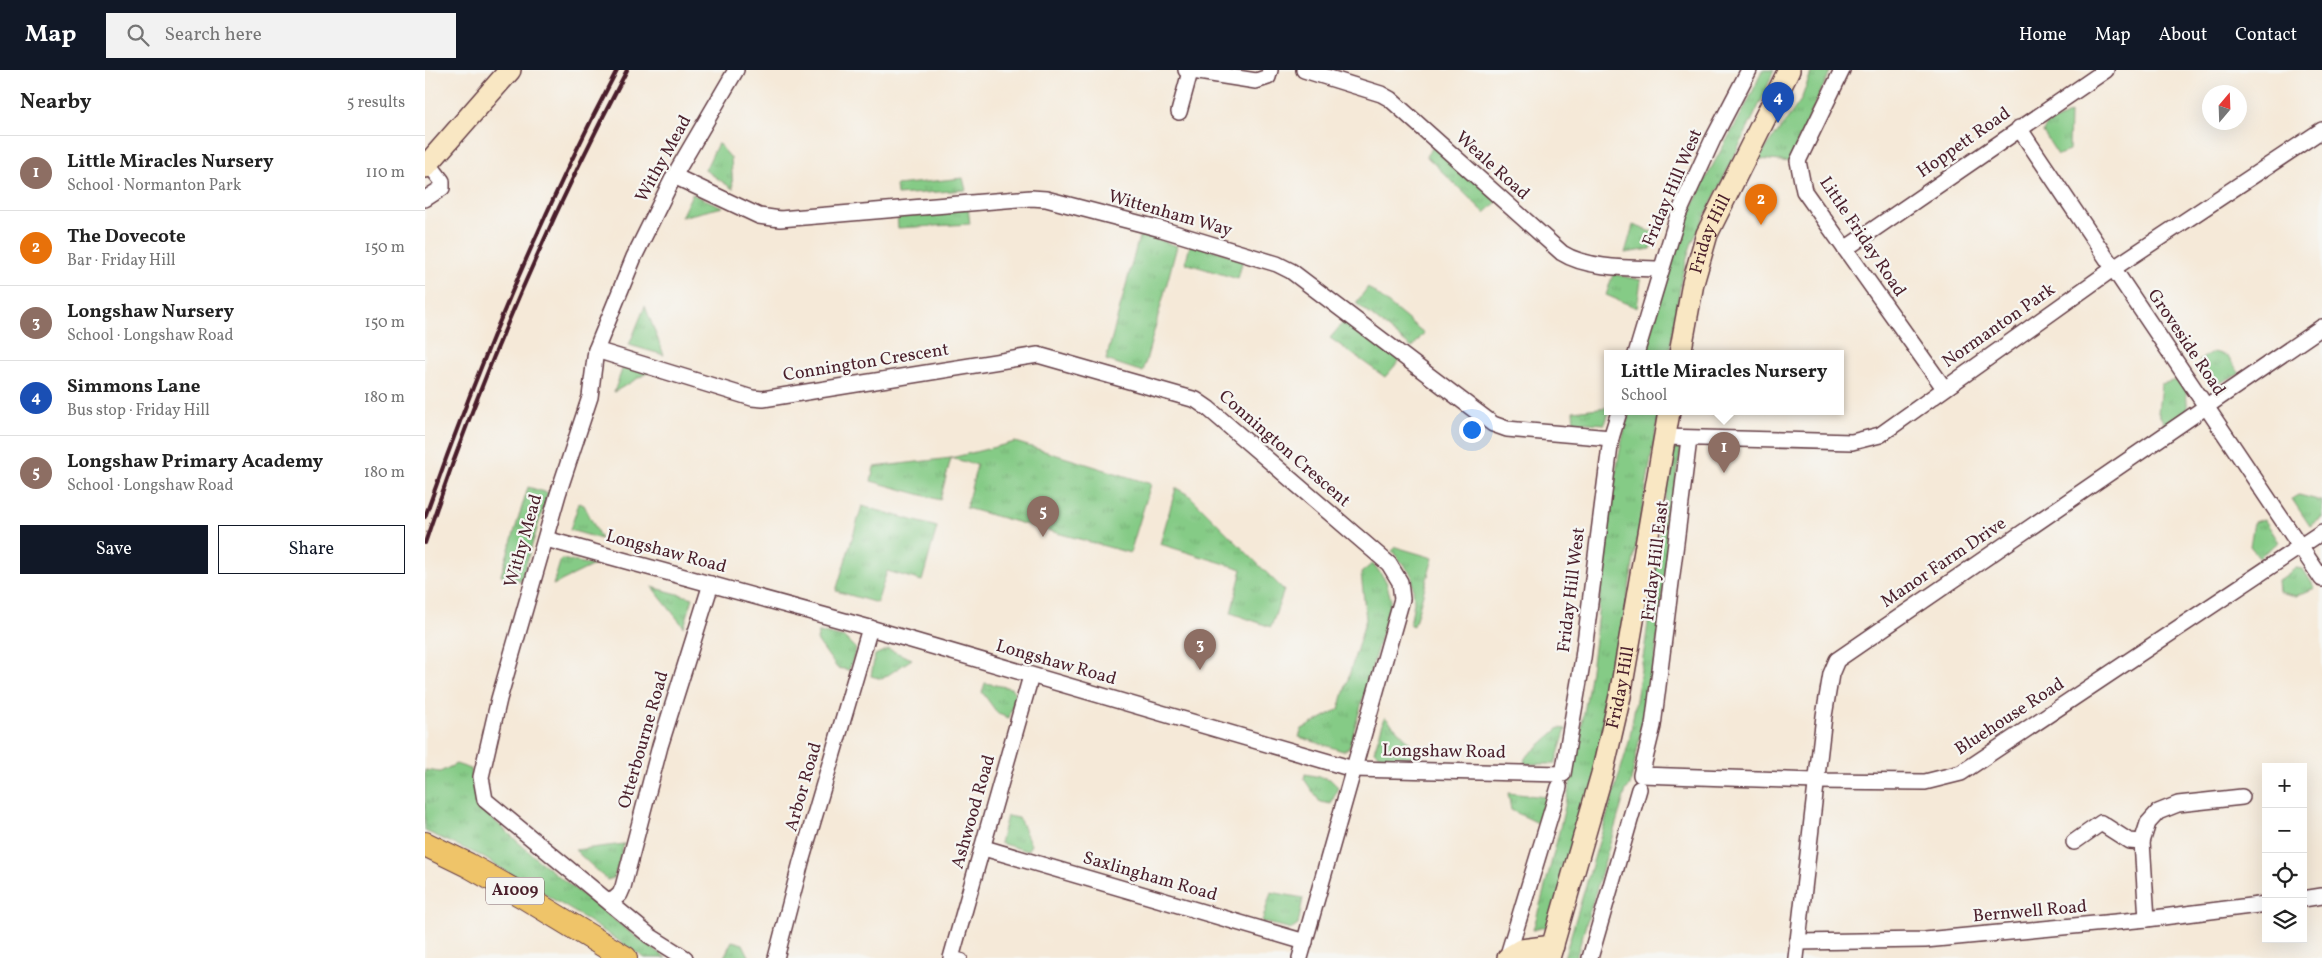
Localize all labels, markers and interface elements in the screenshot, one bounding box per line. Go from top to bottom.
search box [106,13,456,58]
text: Map [25,18,76,52]
icon: search [124,21,152,49]
text: Search here [164,22,262,48]
text: Home [2019,23,2067,48]
text: Map [2095,23,2131,48]
text: About [2159,23,2207,48]
text: Contact [2235,23,2297,48]
pin: 4 [1762,82,1794,123]
north arrow [2202,85,2247,130]
text: Nearby [20,88,91,117]
text: 5 results [347,92,405,114]
street label: Hoppett Road [1912,102,2016,184]
street label: Withy Mead [630,111,698,207]
street label: Friday Hill West [1637,125,1709,251]
street label: Weale Road [1449,126,1535,206]
text: Little Miracles Nursery [67,149,274,175]
text: 1 [33,162,39,184]
text: 110 m [366,162,405,184]
street label: Little Friday Road [1812,172,1912,302]
text: School · Normanton Park [67,175,241,197]
street label: Wittenham Way [1105,184,1235,244]
pin: 2 [1745,184,1777,225]
street label: Friday Hill [1684,190,1737,277]
text: The Dovecote [67,224,186,250]
text: 2 [32,237,40,259]
text: 150 m [364,237,405,259]
text: Bar · Friday Hill [67,250,176,272]
street label: Normanton Park [1937,278,2061,374]
street label: Groveside Road [2141,285,2231,401]
text: Longshaw Nursery [67,299,234,325]
text: 3 [32,312,40,334]
text: 150 m [364,312,405,334]
text: School · Longshaw Road [67,325,234,347]
street label: Connington Crescent [781,338,951,388]
popup [1604,350,1844,415]
text: Little Miracles Nursery [1621,359,1827,385]
text: Simmons Lane [67,374,200,400]
street label: Connington Crescent [1213,385,1355,513]
text: School [1621,385,1667,407]
text: 4 [31,387,41,409]
text: 180 m [364,387,405,409]
text: Bus stop · Friday Hill [67,400,210,422]
your location [1459,417,1485,443]
pin: 1 [1708,432,1740,473]
text: Longshaw Primary Academy [67,449,323,475]
text: 5 [32,462,40,484]
text: 180 m [364,462,405,484]
text: School · Longshaw Road [67,475,234,497]
street label: Withy Mead [499,491,549,591]
pin: 5 [1027,496,1059,537]
street label: Friday Hill East [1636,499,1676,623]
street label: Manor Farm Drive [1876,512,2012,614]
street label: Longshaw Road [603,524,729,580]
button: Save [20,525,208,574]
button: Share [218,525,405,574]
street label: Friday Hill West [1552,526,1592,654]
pin: 3 [1184,629,1216,670]
street label: Longshaw Road [993,634,1119,692]
street label: Friday Hill [1600,644,1641,731]
street label: Otterbourne Road [612,668,676,812]
street label: Bluehouse Road [1950,672,2070,762]
street label: Longshaw Road [1382,738,1506,766]
street label: Arbor Road [779,740,829,834]
street label: Ashwood Road [946,752,1002,872]
map controls [2262,763,2307,943]
button: + [2262,763,2307,808]
button: − [2262,808,2307,853]
street label: Saxlingham Road [1080,846,1220,908]
button: locate [2262,853,2307,898]
road number: A1009 [486,878,544,904]
street label: Bernwell Road [1972,895,2088,929]
button: layers [2262,898,2307,943]

